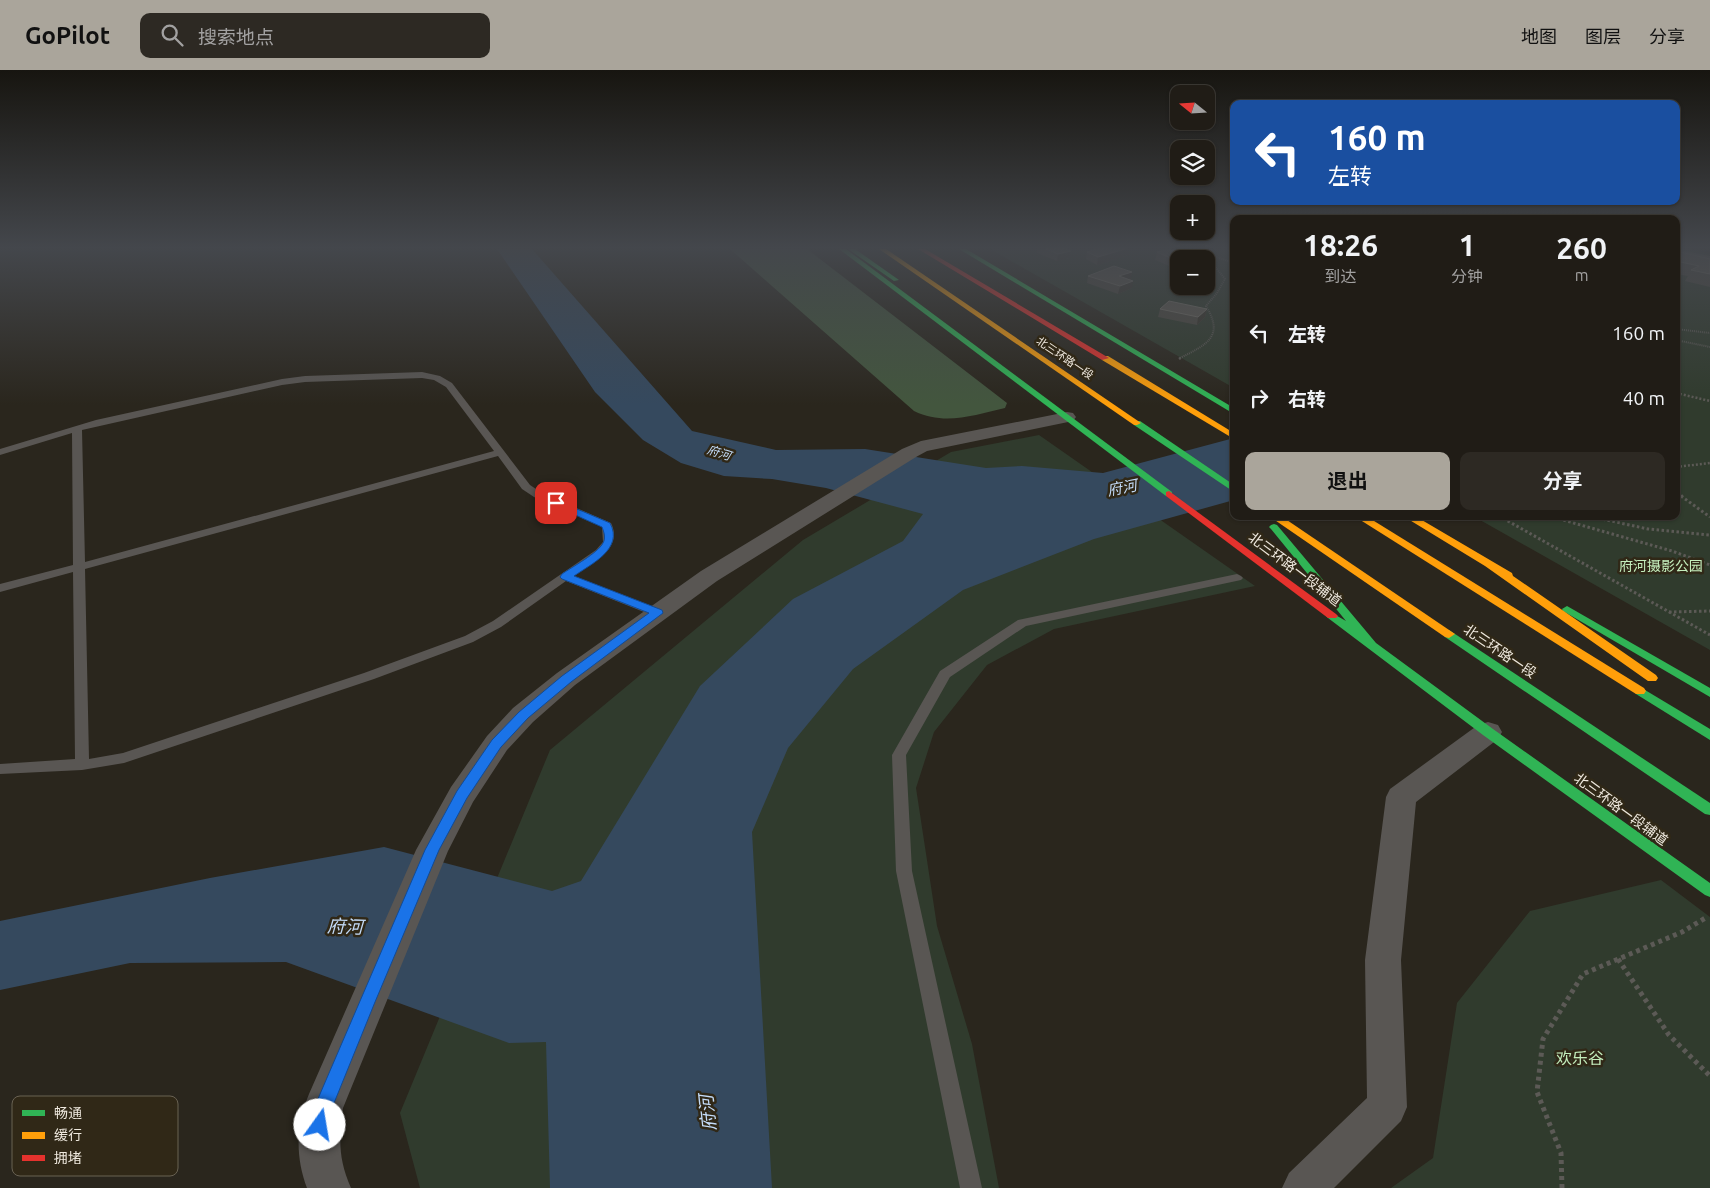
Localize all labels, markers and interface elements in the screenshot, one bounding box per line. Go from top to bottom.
search box [140,13,490,58]
icon: search [158,21,186,49]
text: GoPilot [25,22,110,49]
text: 搜索地点 [198,26,274,48]
text: 地图 [1521,26,1557,46]
text: 图层 [1585,26,1621,46]
text: 分享 [1649,26,1685,46]
north arrow [1170,85,1215,130]
map controls [1170,85,1215,295]
text: 160 m [1328,117,1426,157]
icon: left [1245,120,1310,185]
button: layers [1170,140,1215,185]
text: 左转 [1328,163,1372,188]
button: + [1170,195,1215,240]
text: 18:26 [1303,228,1378,262]
text: 1 [1459,228,1476,262]
text: 260 [1556,231,1607,265]
button: − [1170,250,1215,295]
text: m [1575,266,1588,284]
text: 到达 [1325,267,1357,285]
text: 分钟 [1451,267,1483,285]
icon: left [1245,319,1273,347]
text: 160 m [1612,322,1665,344]
text: 左转 [1288,323,1326,345]
street label: 北三环路一段 [1034,335,1096,381]
icon: right [1245,384,1273,412]
text: 40 m [1623,387,1665,409]
text: 右转 [1288,388,1326,410]
water label: 府河 [706,443,734,463]
button: 退出 [1245,452,1450,510]
button: 分享 [1460,452,1665,510]
water label: 府河 [1106,476,1141,499]
pin [535,482,577,524]
icon: arrive [542,489,570,517]
street label: 北三环路一段辅道 [1245,529,1345,609]
park label: 府河摄影公园 [1619,558,1703,574]
street label: 北三环路一段 [1461,621,1539,681]
street label: 北三环路一段辅道 [1571,770,1671,848]
water label: 府河 [327,915,366,937]
park label: 欢乐谷 [1556,1049,1604,1067]
water label: 府河 [695,1091,719,1132]
legend [12,1096,178,1176]
position arrow [293,1098,345,1150]
text: 畅通 [54,1105,82,1121]
text: 缓行 [54,1127,82,1143]
text: 拥堵 [54,1150,82,1166]

